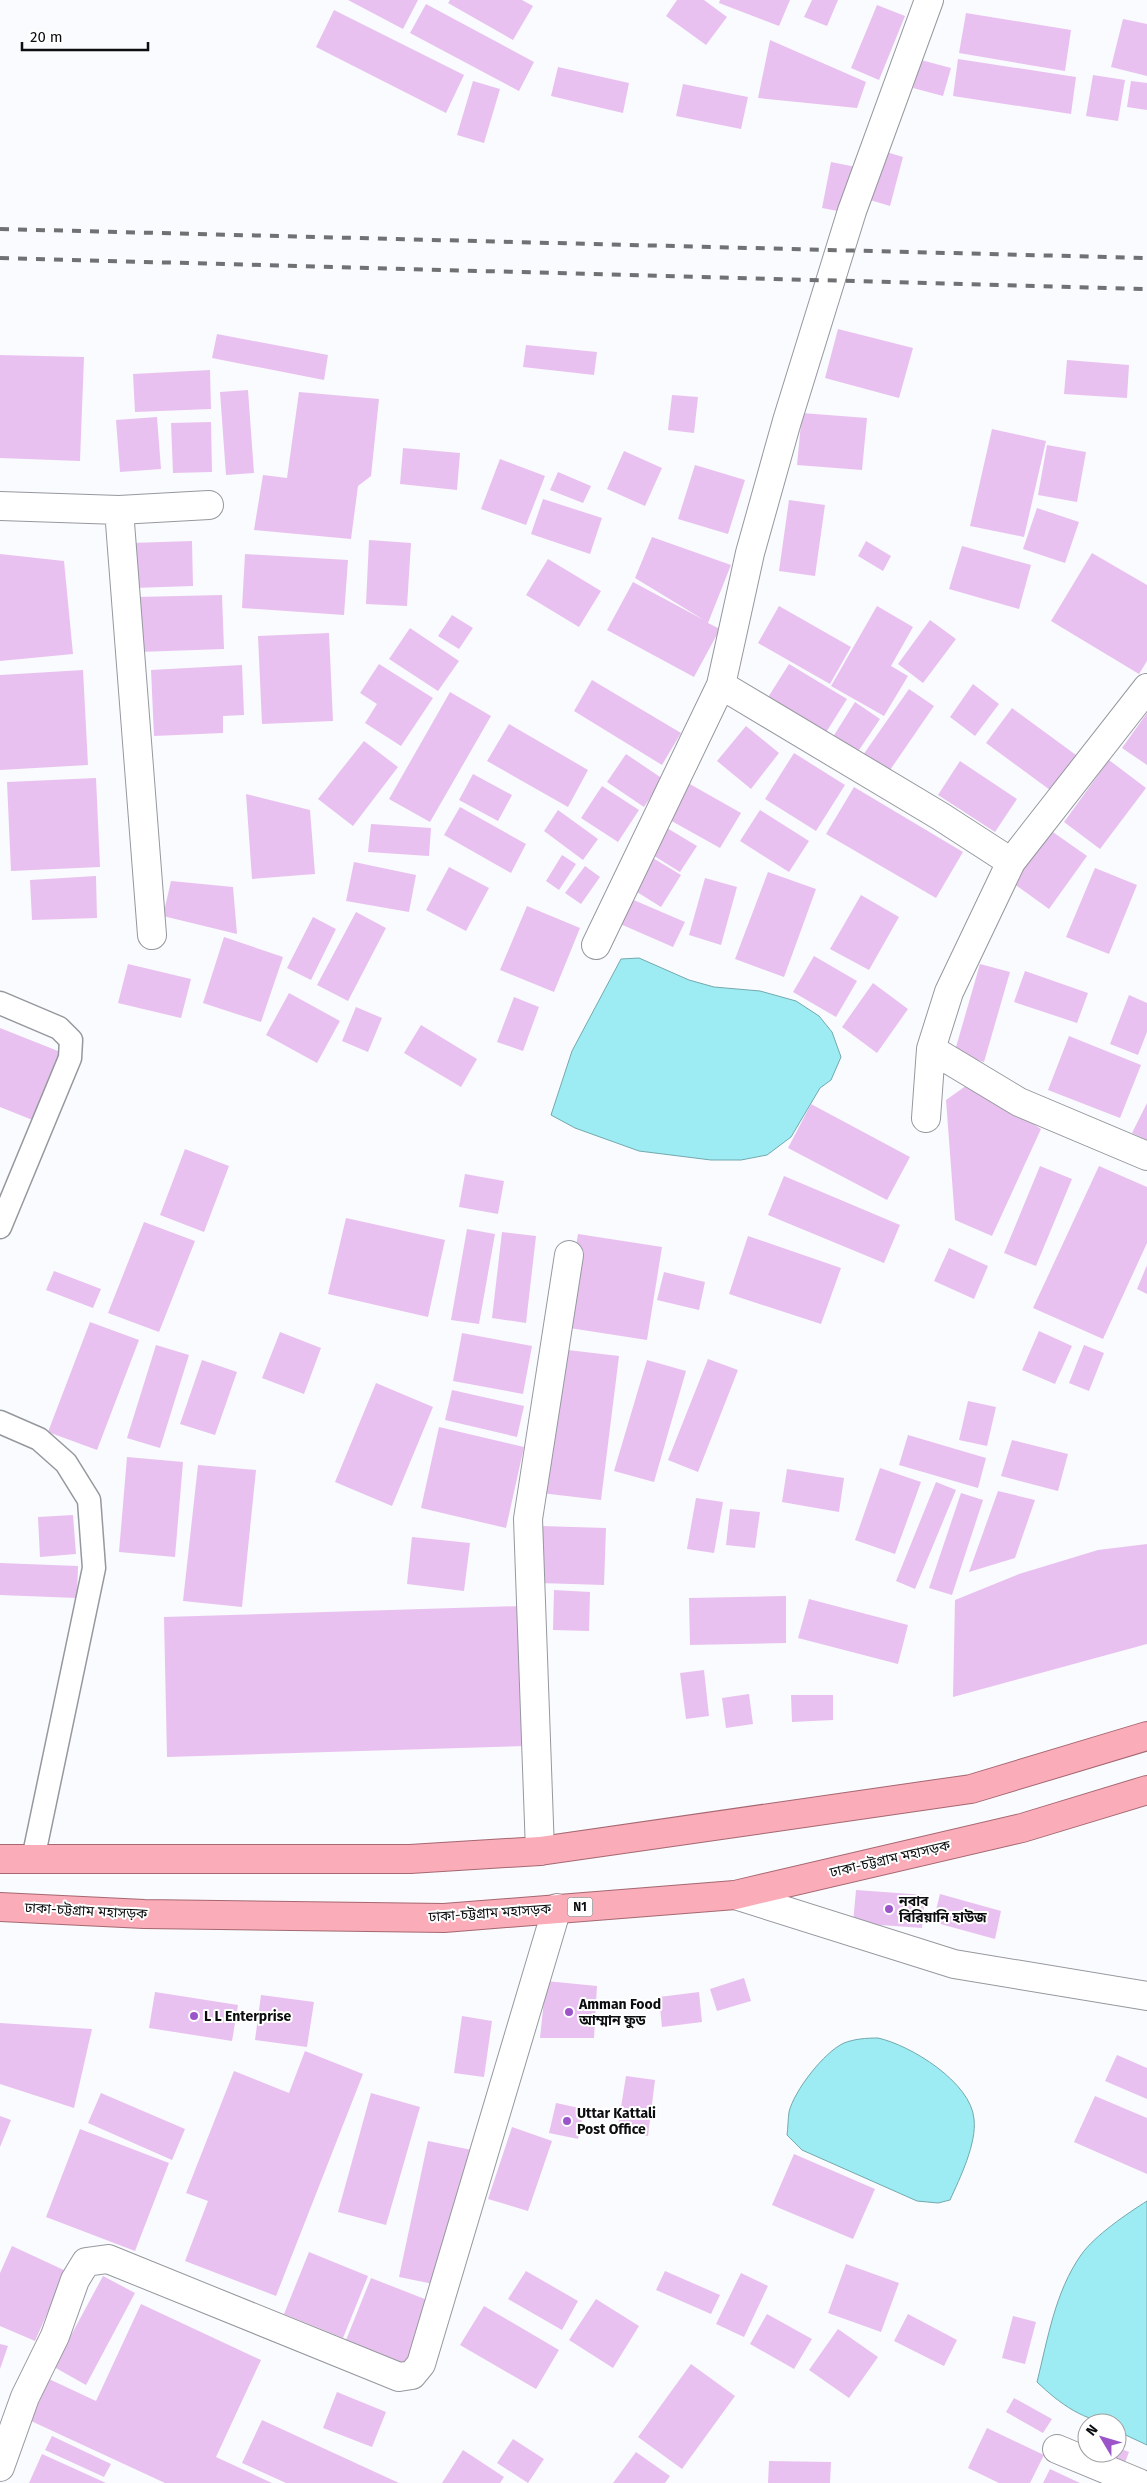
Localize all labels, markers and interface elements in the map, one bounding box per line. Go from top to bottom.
scale bar [22,20,149,52]
text: 20 m [30,28,63,46]
street label: ঢাকা-চট্টগ্রাম মহাসড়ক [827,1837,952,1881]
place label: নবাব বিরিয়ানি হাউজ [898,1893,987,1926]
road number: N1 [568,1898,592,1916]
street label: ঢাকা-চট্টগ্রাম মহাসড়ক [23,1899,149,1923]
street label: ঢাকা-চট্টগ্রাম মহাসড়ক [427,1900,553,1926]
marker: নবাব বিরিয়ানি হাউজ [883,1903,895,1915]
place label: Amman Food আম্মান ফুড [578,1996,661,2029]
marker: Amman Food আম্মান ফুড [563,2006,575,2018]
place label: L L Enterprise [204,2008,291,2025]
marker: L L Enterprise [188,2010,200,2022]
place label: Uttar Kattali Post Office [577,2105,656,2138]
marker: Uttar Kattali Post Office [561,2115,573,2127]
north arrow [1077,2413,1127,2463]
text: N [1083,2421,1102,2439]

